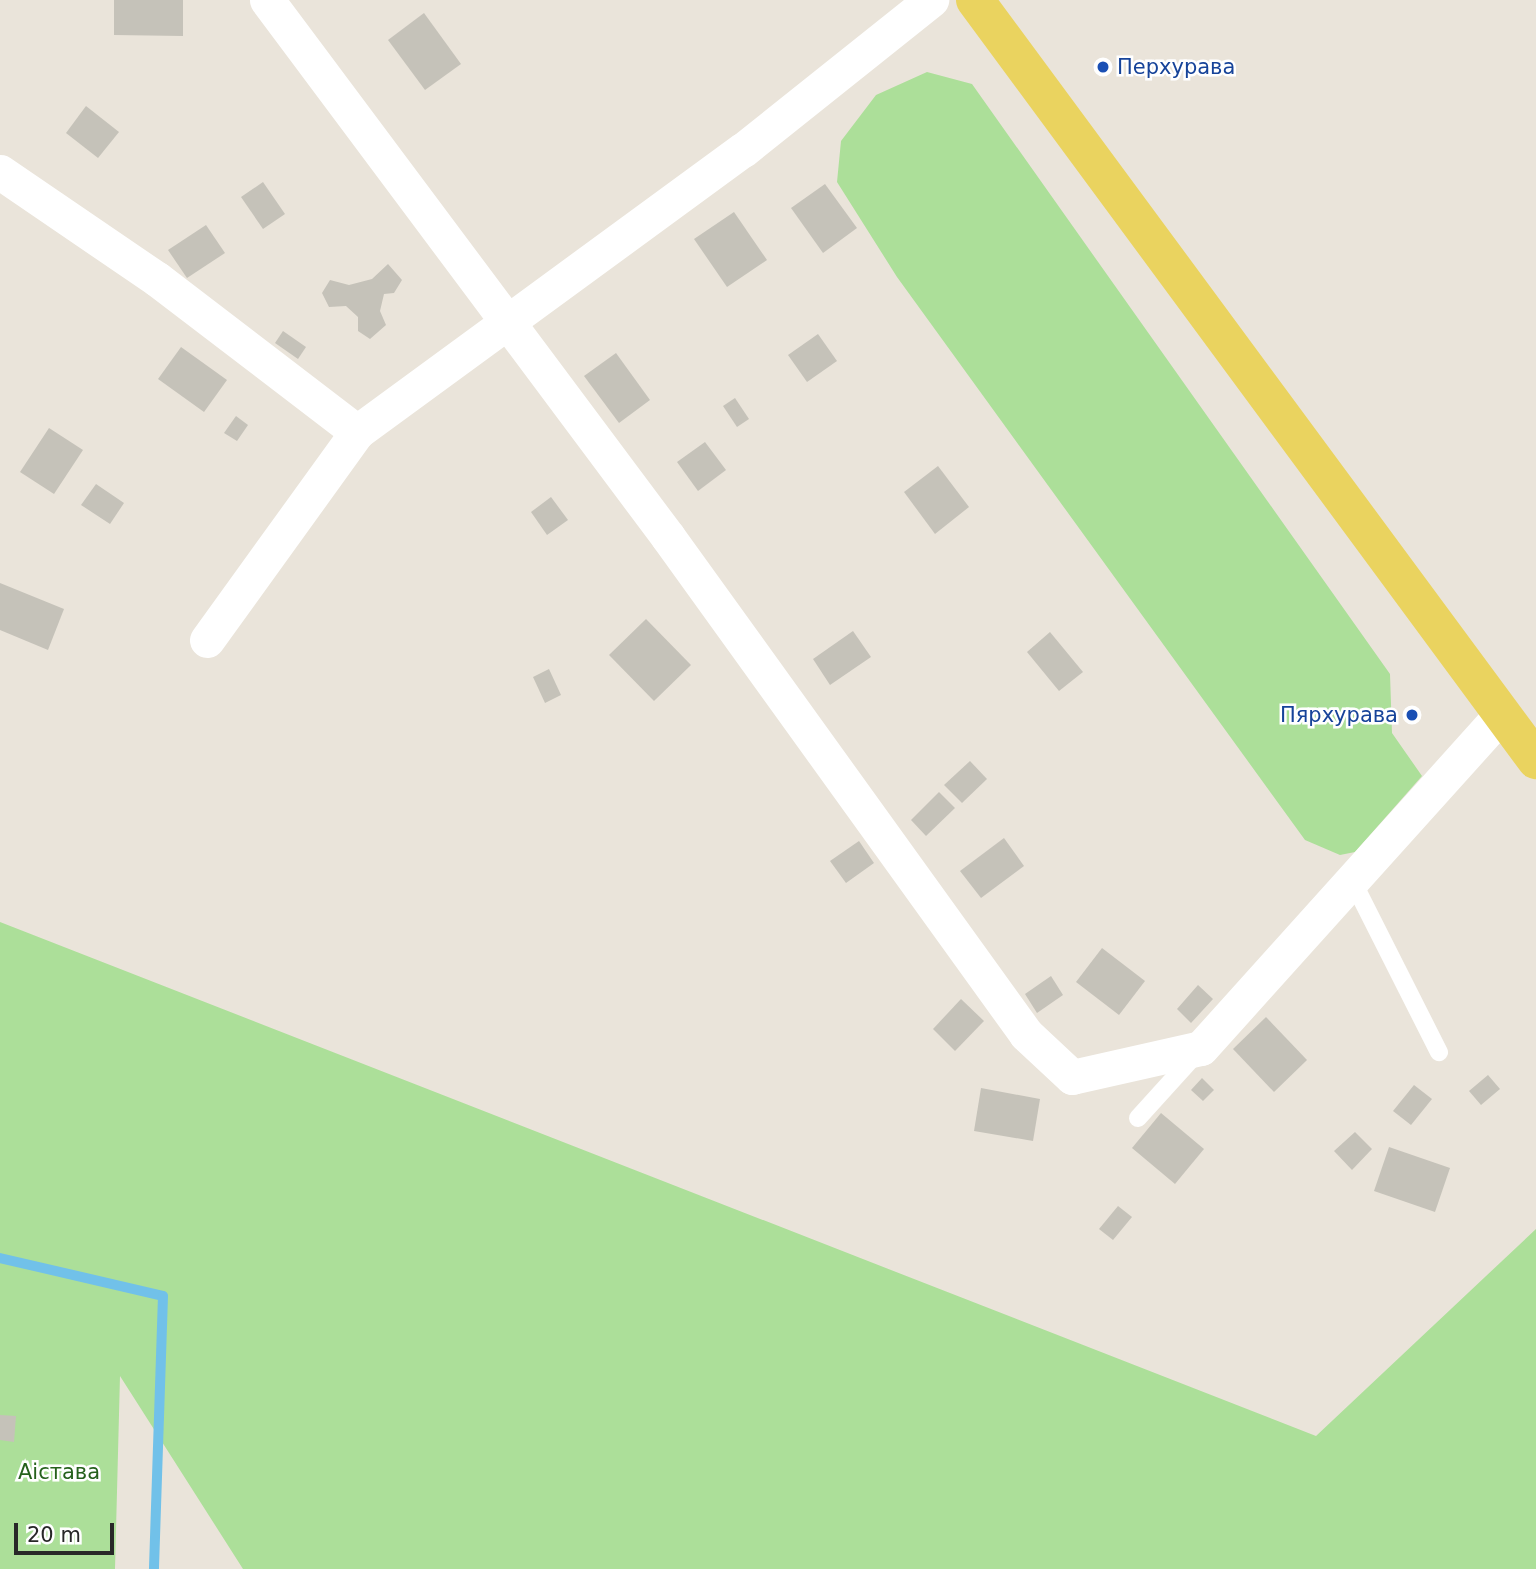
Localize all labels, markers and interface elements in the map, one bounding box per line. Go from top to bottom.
place label: Перхурава [1117,54,1235,80]
marker: Перхурава [1095,59,1111,75]
place label: Пярхурава [1280,702,1398,728]
marker: Пярхурава [1404,707,1420,723]
park label: Аістава [18,1459,100,1485]
scale bar [18,1510,117,1554]
text: 20 m [27,1523,81,1547]

